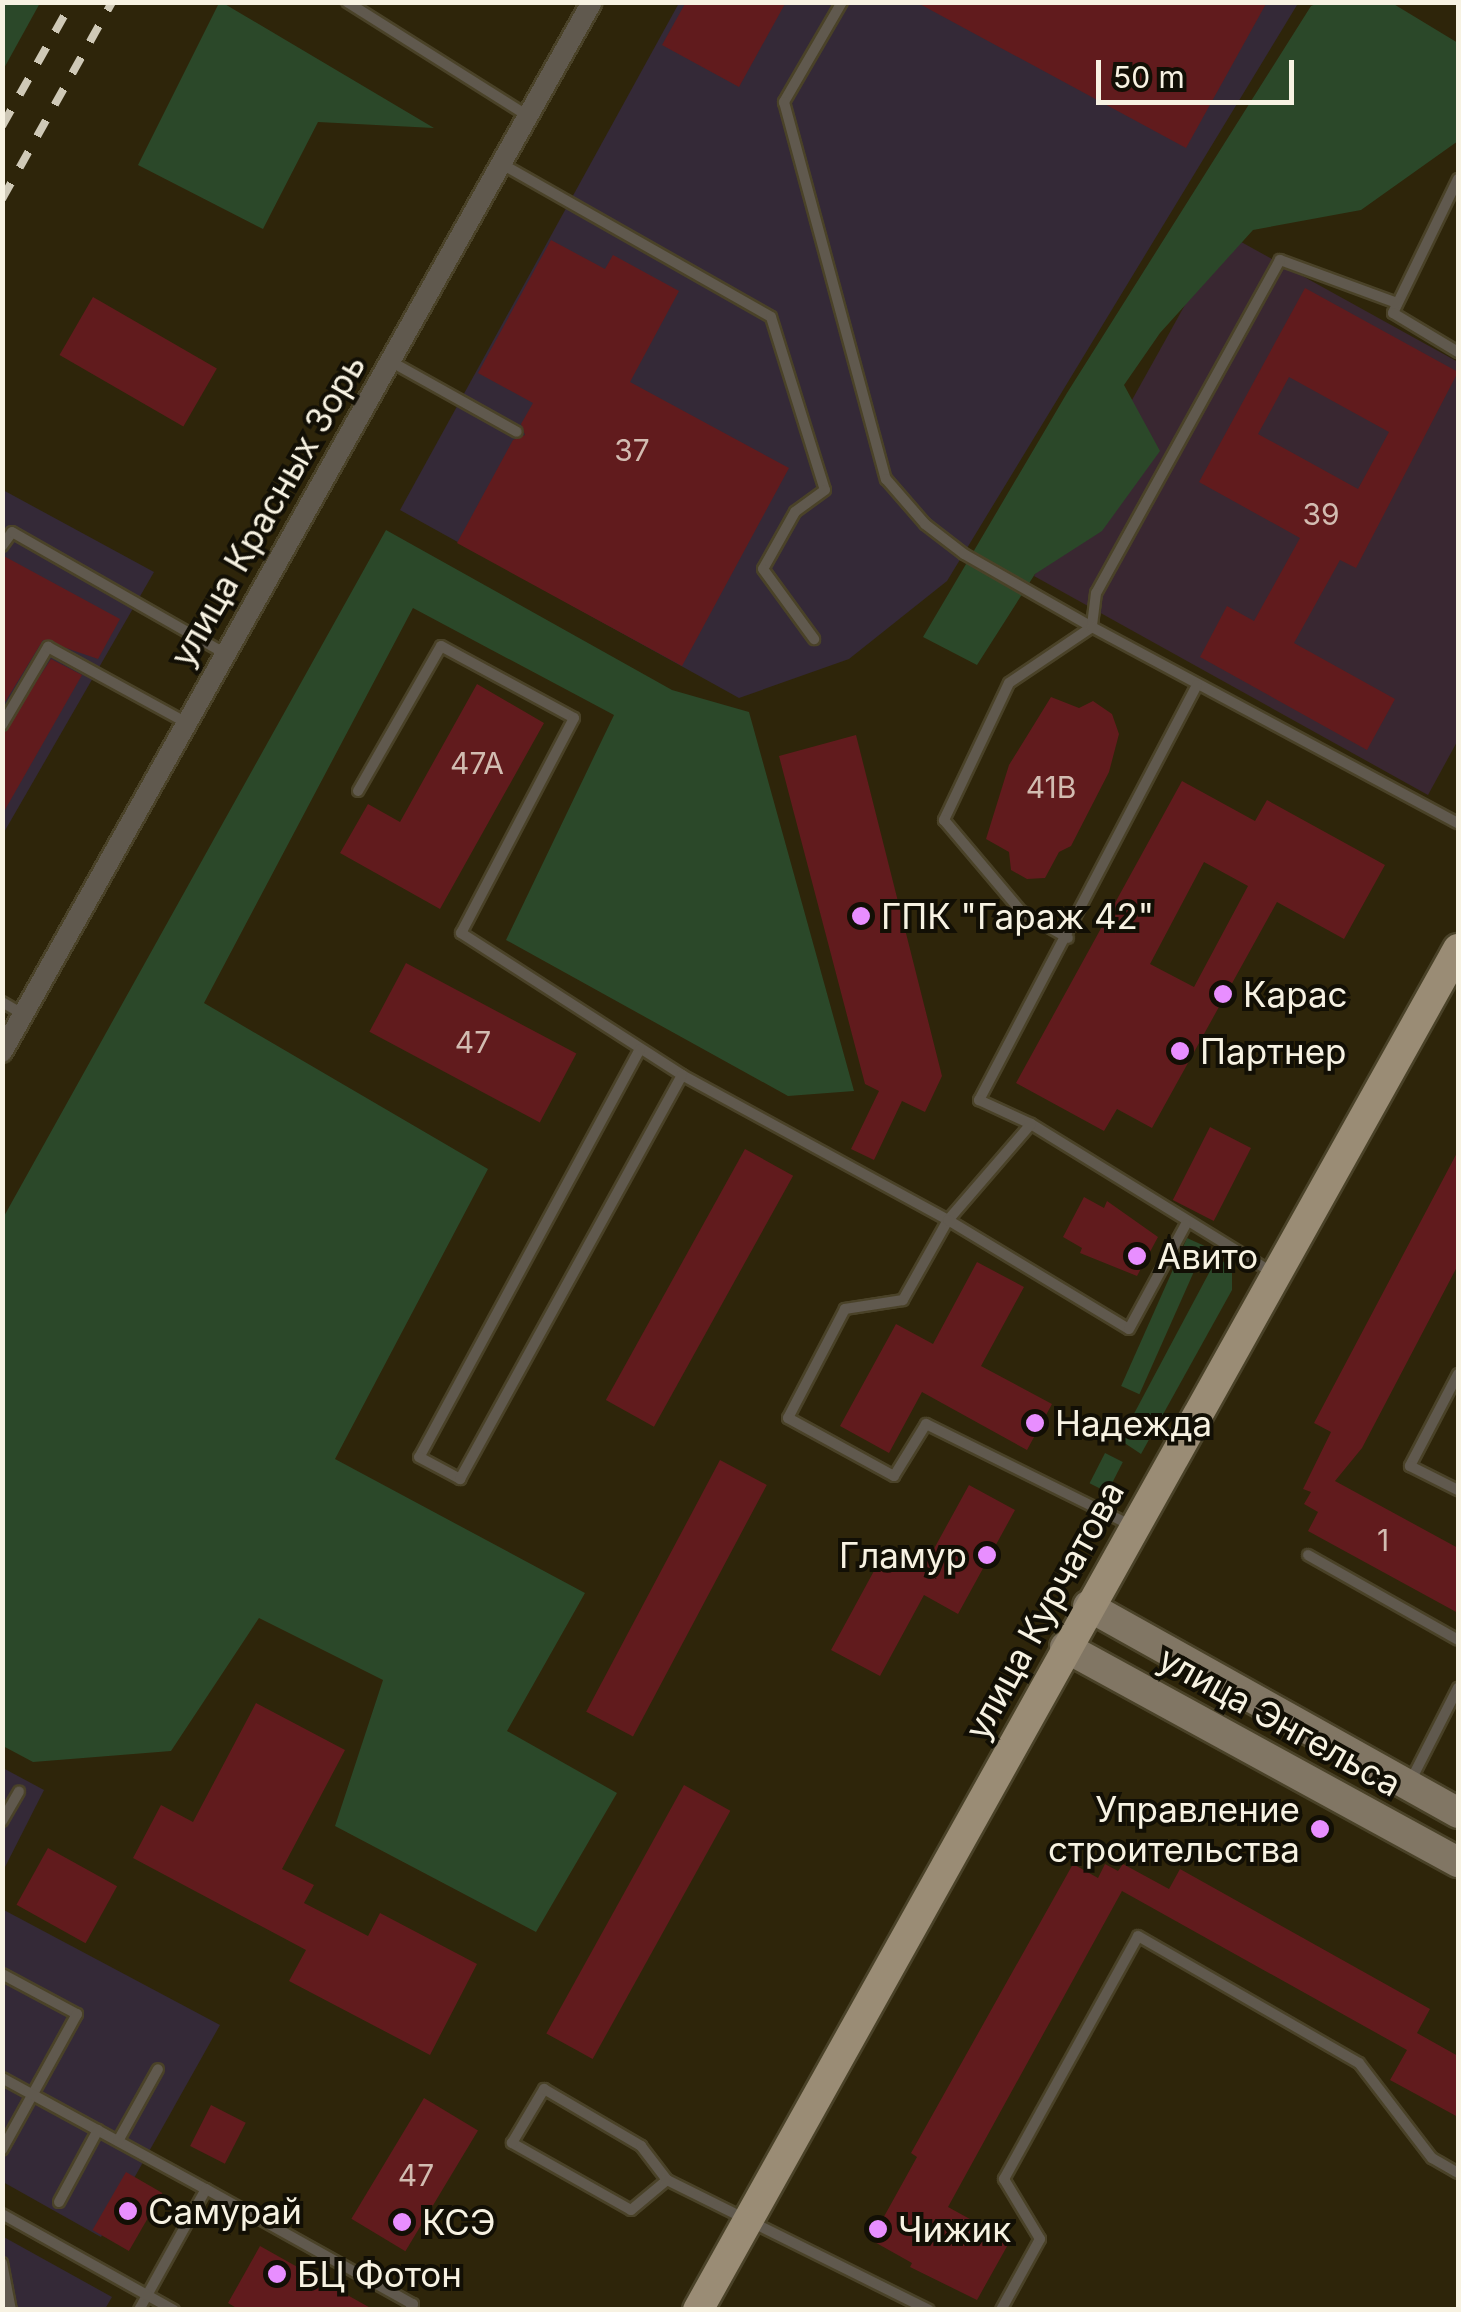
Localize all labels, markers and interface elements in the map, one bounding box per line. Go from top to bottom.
scale bar [1101,40,1298,102]
text: 50 m [1113,59,1185,95]
street label: улица Красных Зорь [161,347,373,673]
house number: 37 [614,432,650,468]
house number: 39 [1302,496,1340,532]
house number: 47А [450,745,504,781]
house number: 41В [1026,769,1076,805]
place label: ГПК "Гараж 42" [881,895,1154,937]
marker: ГПК "Гараж 42" [850,905,872,927]
place label: Карас [1243,973,1348,1015]
marker: Карас [1212,983,1234,1005]
house number: 47 [455,1024,491,1060]
place label: Партнер [1200,1030,1346,1072]
marker: Партнер [1169,1040,1191,1062]
place label: Авито [1157,1235,1258,1277]
marker: Авито [1126,1245,1148,1267]
place label: Надежда [1055,1402,1212,1444]
marker: Надежда [1024,1412,1046,1434]
street label: улица Курчатова [956,1473,1132,1747]
house number: 1 [1377,1522,1389,1558]
place label: Гламур [839,1534,967,1576]
marker: Гламур [976,1544,998,1566]
street label: улица Энгельса [1152,1637,1408,1805]
place label: Управление строительства [1048,1788,1300,1870]
marker: Управление строительства [1309,1818,1331,1840]
house number: 47 [398,2157,434,2193]
place label: Самурай [148,2190,302,2232]
marker: Самурай [117,2200,139,2222]
place label: КСЭ [422,2201,495,2243]
place label: Чижик [898,2208,1011,2250]
marker: КСЭ [391,2211,413,2233]
marker: Чижик [867,2218,889,2240]
place label: БЦ Фотон [297,2253,462,2295]
marker: БЦ Фотон [266,2263,288,2285]

